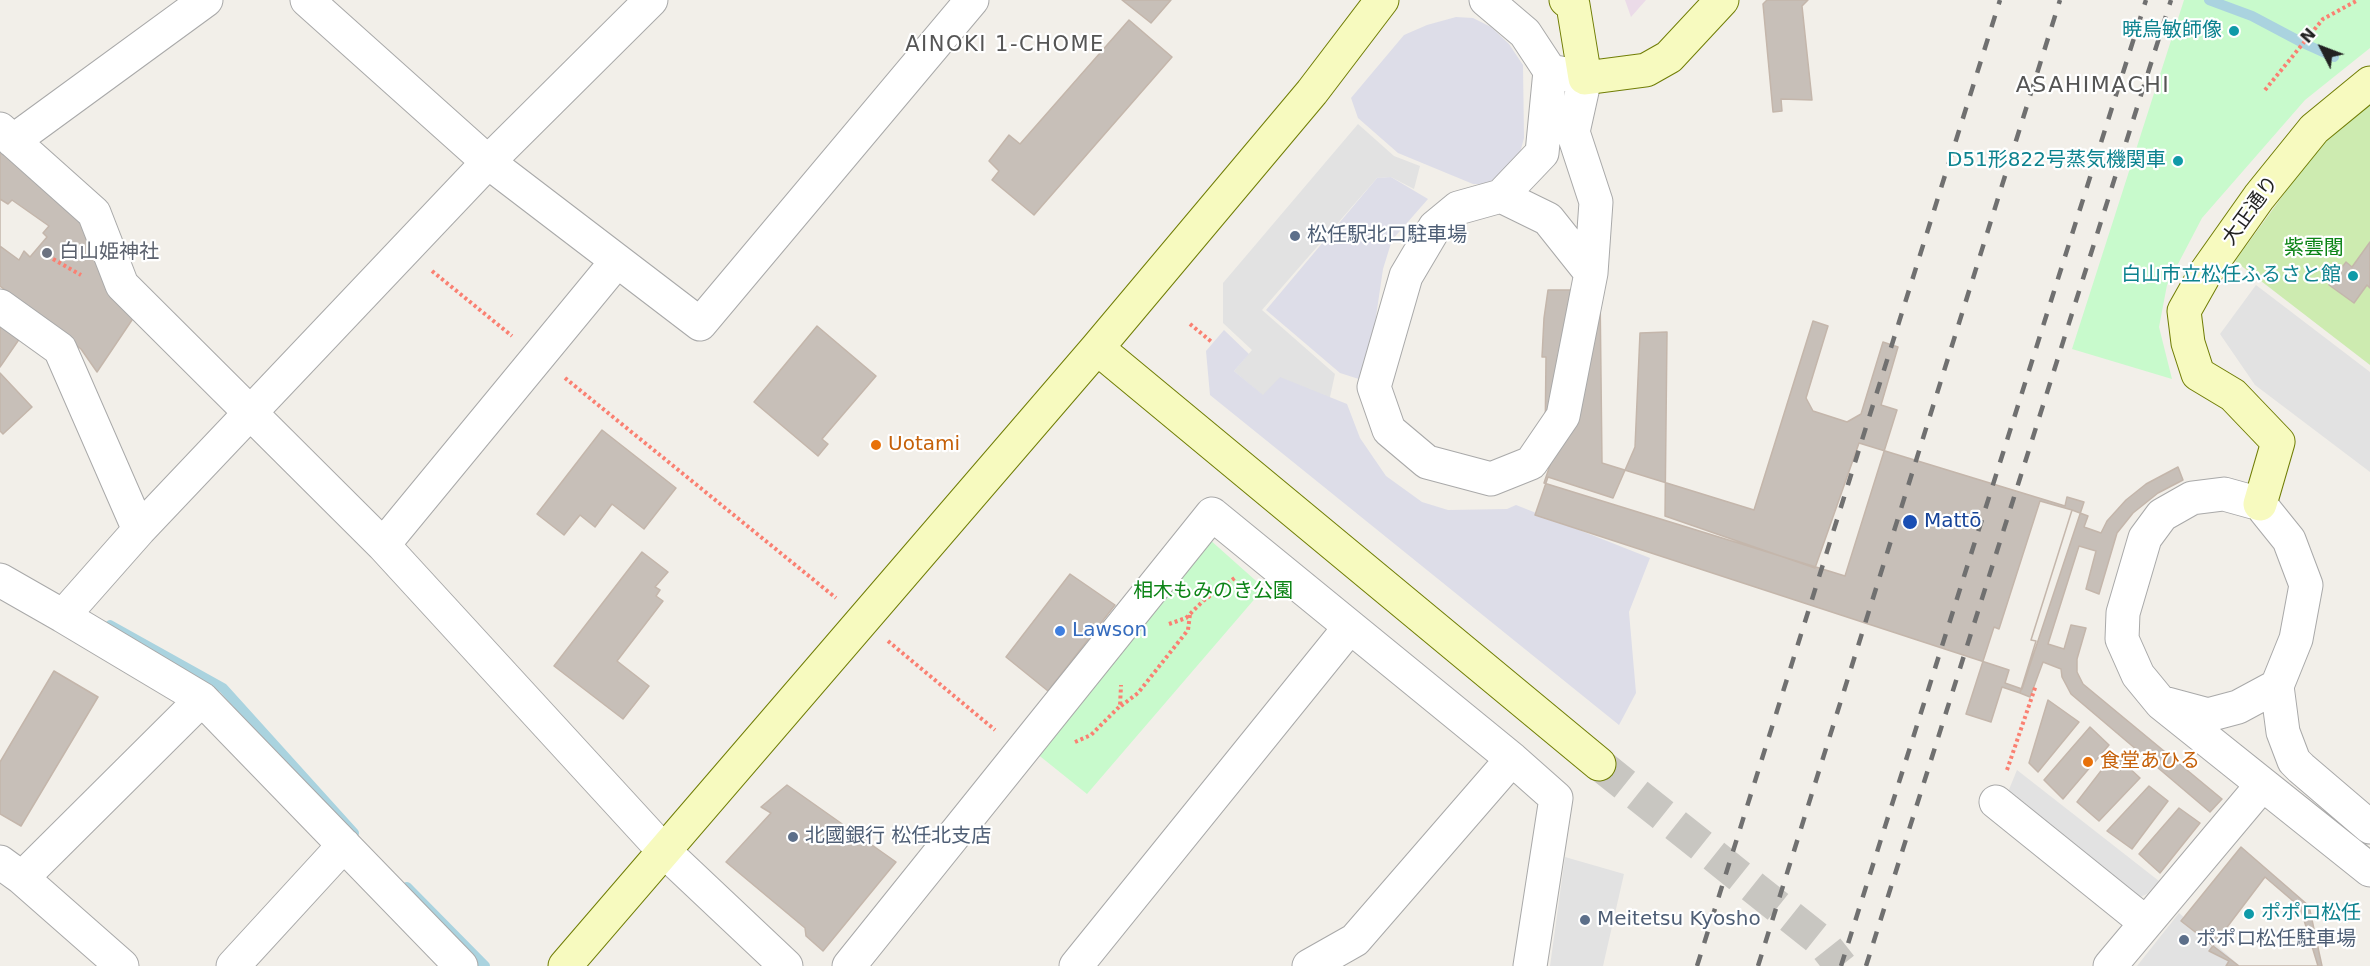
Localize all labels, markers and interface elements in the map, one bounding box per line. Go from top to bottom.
north arrow [2292,18,2352,78]
place label: 暁烏敏師像 [2122,19,2222,43]
marker: 暁烏敏師像 [2227,24,2241,38]
text: N [2297,24,2320,47]
district label: AINOKI 1-CHOME [905,33,1105,59]
district label: ASAHIMACHI [2016,73,2170,99]
place label: D51形822号蒸気機関車 [1947,149,2166,173]
marker: D51形822号蒸気機関車 [2171,154,2185,168]
street label: 大正通り [2218,172,2284,250]
place label: 松任駅北口駐車場 [1307,224,1467,248]
marker: 松任駅北口駐車場 [1288,229,1302,243]
park label: 紫雲閣 [2284,237,2344,261]
place label: 白山姫神社 [59,241,159,265]
marker: 白山姫神社 [40,246,54,260]
place label: 白山市立松任ふるさと館 [2121,264,2341,288]
marker: 白山市立松任ふるさと館 [2346,269,2360,283]
place label: Uotami [888,433,960,457]
marker: Uotami [869,438,883,452]
place label: Mattō [1924,510,1981,534]
marker: Mattō [1901,513,1919,531]
park label: 相木もみのき公園 [1133,580,1293,604]
place label: Lawson [1072,619,1147,643]
marker: Lawson [1053,624,1067,638]
place label: 食堂あひる [2100,750,2200,774]
marker: 食堂あひる [2081,755,2095,769]
place label: 北國銀行 松任北支店 [805,825,991,849]
marker: 北國銀行 松任北支店 [786,830,800,844]
place label: ポポロ松任 [2261,902,2361,926]
marker: ポポロ松任 [2242,907,2256,921]
place label: Meitetsu Kyosho [1597,908,1761,932]
marker: Meitetsu Kyosho [1578,913,1592,927]
place label: ポポロ松任駐車場 [2196,928,2356,952]
marker: ポポロ松任駐車場 [2177,933,2191,947]

